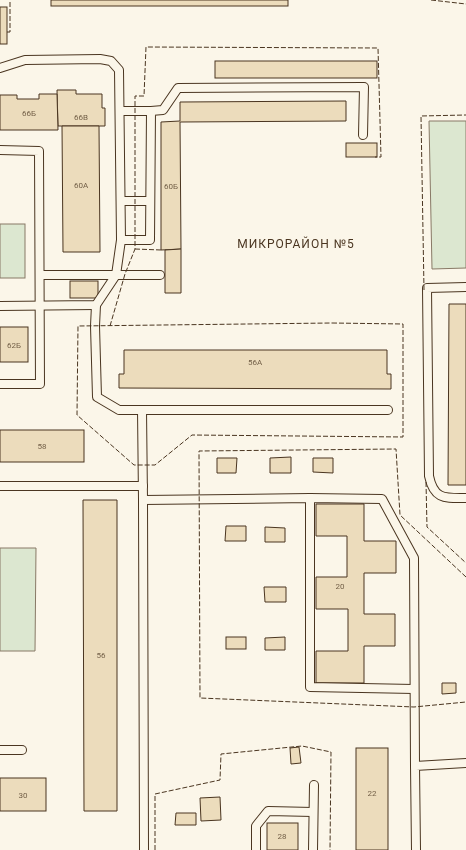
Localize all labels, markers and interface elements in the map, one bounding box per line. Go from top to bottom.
house number: 66Б [22,109,36,118]
house number: 66В [74,113,88,122]
house number: 60А [74,181,89,190]
house number: 60Б [164,182,178,191]
district label: МИКРОРАЙОН №5 [237,236,355,251]
house number: 62Б [7,341,21,350]
house number: 56А [248,358,263,367]
house number: 58 [38,442,47,451]
house number: 20 [336,582,345,591]
house number: 56 [97,651,106,660]
house number: 22 [368,789,377,798]
house number: 30 [19,791,28,800]
house number: 28 [278,832,287,841]

